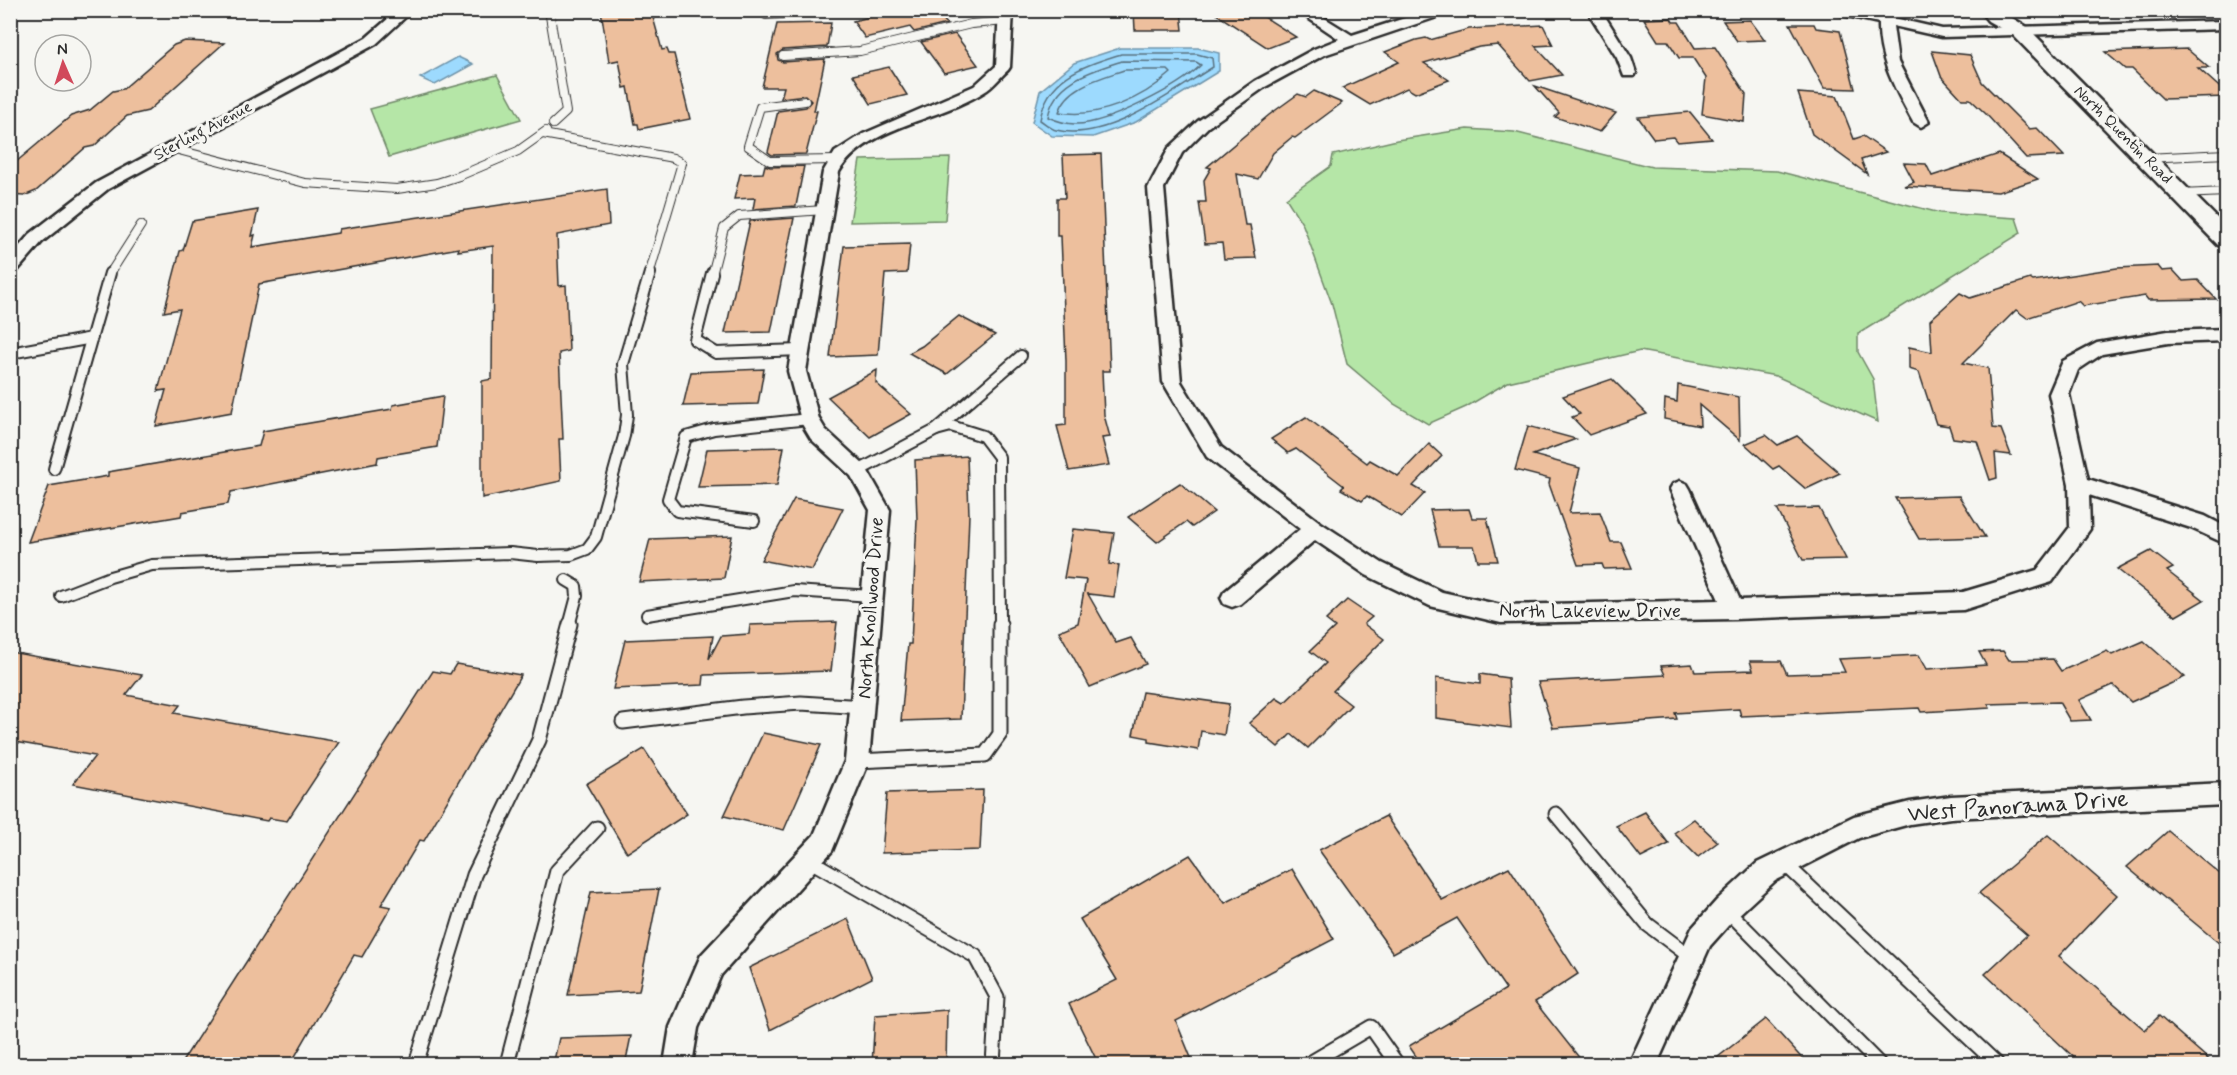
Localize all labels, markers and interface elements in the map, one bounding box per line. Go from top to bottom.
north arrow [33,33,93,93]
text: N [56,39,68,60]
street label: North Quentin Road [2069,81,2177,189]
street label: Sterling Avenue [150,96,256,167]
street label: North Knollwood Drive [851,516,891,700]
street label: North Lakeview Drive [1499,598,1681,625]
street label: West Panorama Drive [1907,784,2129,830]

